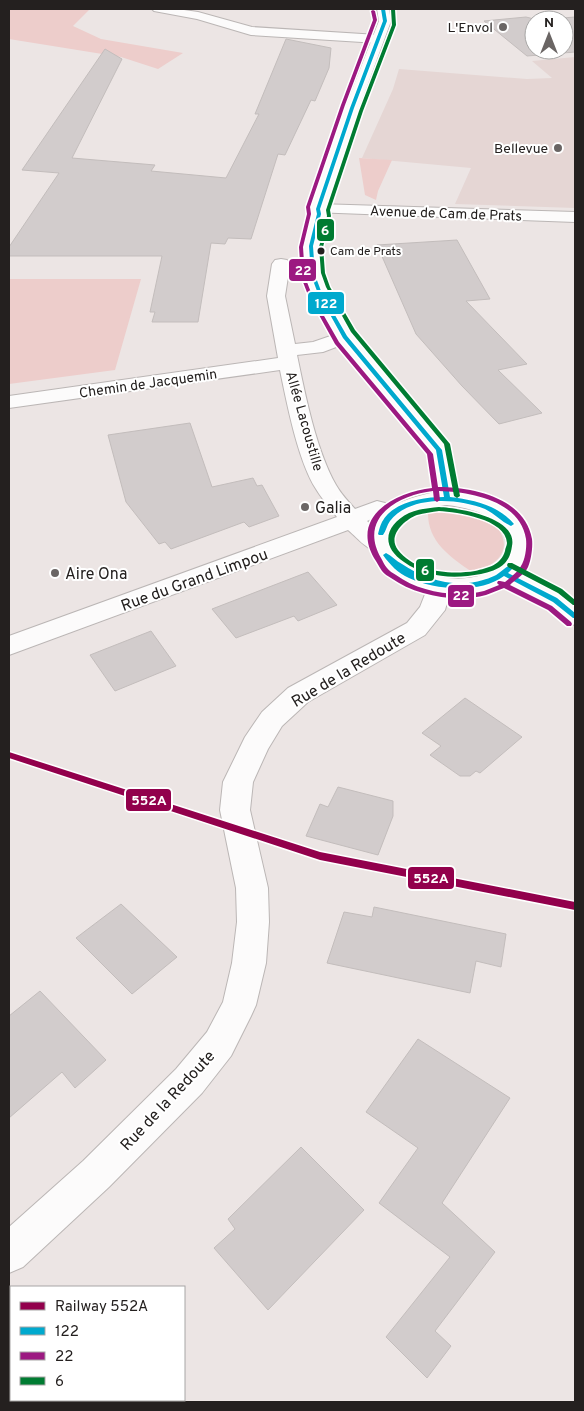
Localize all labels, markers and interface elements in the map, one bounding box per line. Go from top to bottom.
north arrow [524,10,574,60]
text: N [544,15,554,32]
place label: L'Envol [447,20,493,37]
marker: L'Envol [497,21,509,33]
place label: Bellevue [494,141,548,158]
marker: Bellevue [552,142,564,154]
street label: Avenue de Cam de Prats [370,203,522,226]
line badge: 6 [316,218,335,242]
text: 6 [321,223,329,240]
place label: Cam de Prats [330,244,401,260]
marker: Cam de Prats [316,246,326,256]
line badge: 22 [288,258,317,282]
text: 22 [294,263,312,280]
line badge: 122 [307,291,345,315]
text: 122 [315,296,337,313]
street label: Chemin de Jacquemin [78,366,218,403]
street label: Allée Lacoustille [281,369,326,473]
place label: Galia [315,499,351,519]
marker: Galia [299,501,311,513]
street label: Rue du Grand Limpou [118,545,271,617]
line badge: 6 [415,558,435,582]
text: 6 [421,563,429,580]
place label: Aire Ona [65,565,127,585]
marker: Aire Ona [49,567,61,579]
line badge: 22 [447,584,475,608]
text: 22 [452,588,470,605]
street label: Rue de la Redoute [288,629,410,713]
line badge: 552A [125,788,172,812]
text: 552A [131,793,167,810]
line badge: 552A [407,866,455,890]
text: 552A [413,871,449,888]
street label: Rue de la Redoute [117,1047,220,1156]
legend [10,1286,185,1401]
text: Railway 552A [55,1298,148,1317]
text: 122 [55,1323,79,1342]
text: 22 [55,1348,73,1367]
text: 6 [55,1373,64,1392]

